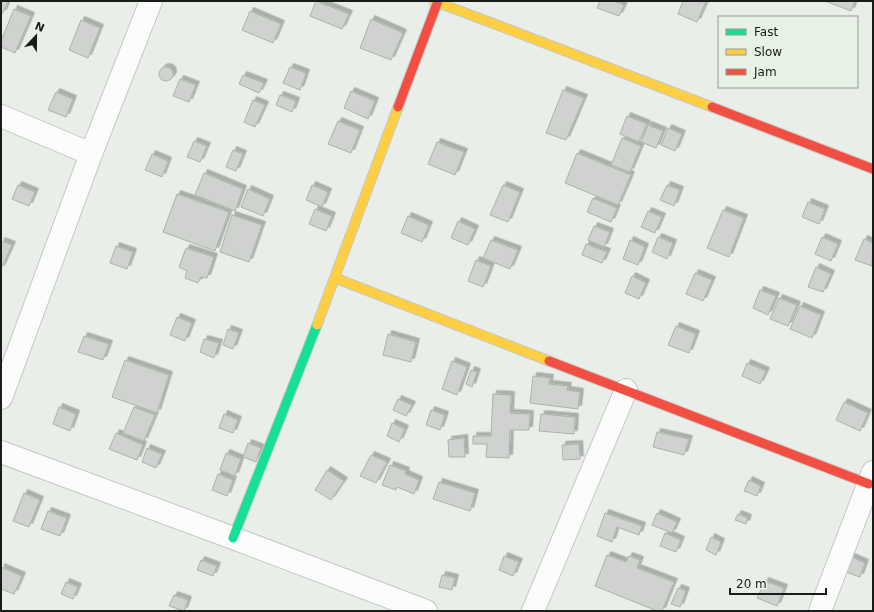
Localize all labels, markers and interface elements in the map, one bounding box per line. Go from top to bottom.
north arrow [16,16,56,56]
legend [718,16,858,88]
text: N [33,19,46,35]
text: Fast [754,25,778,39]
text: Slow [754,45,782,59]
text: Jam [753,65,777,79]
scale bar [730,570,826,596]
text: 20 m [736,577,767,591]

